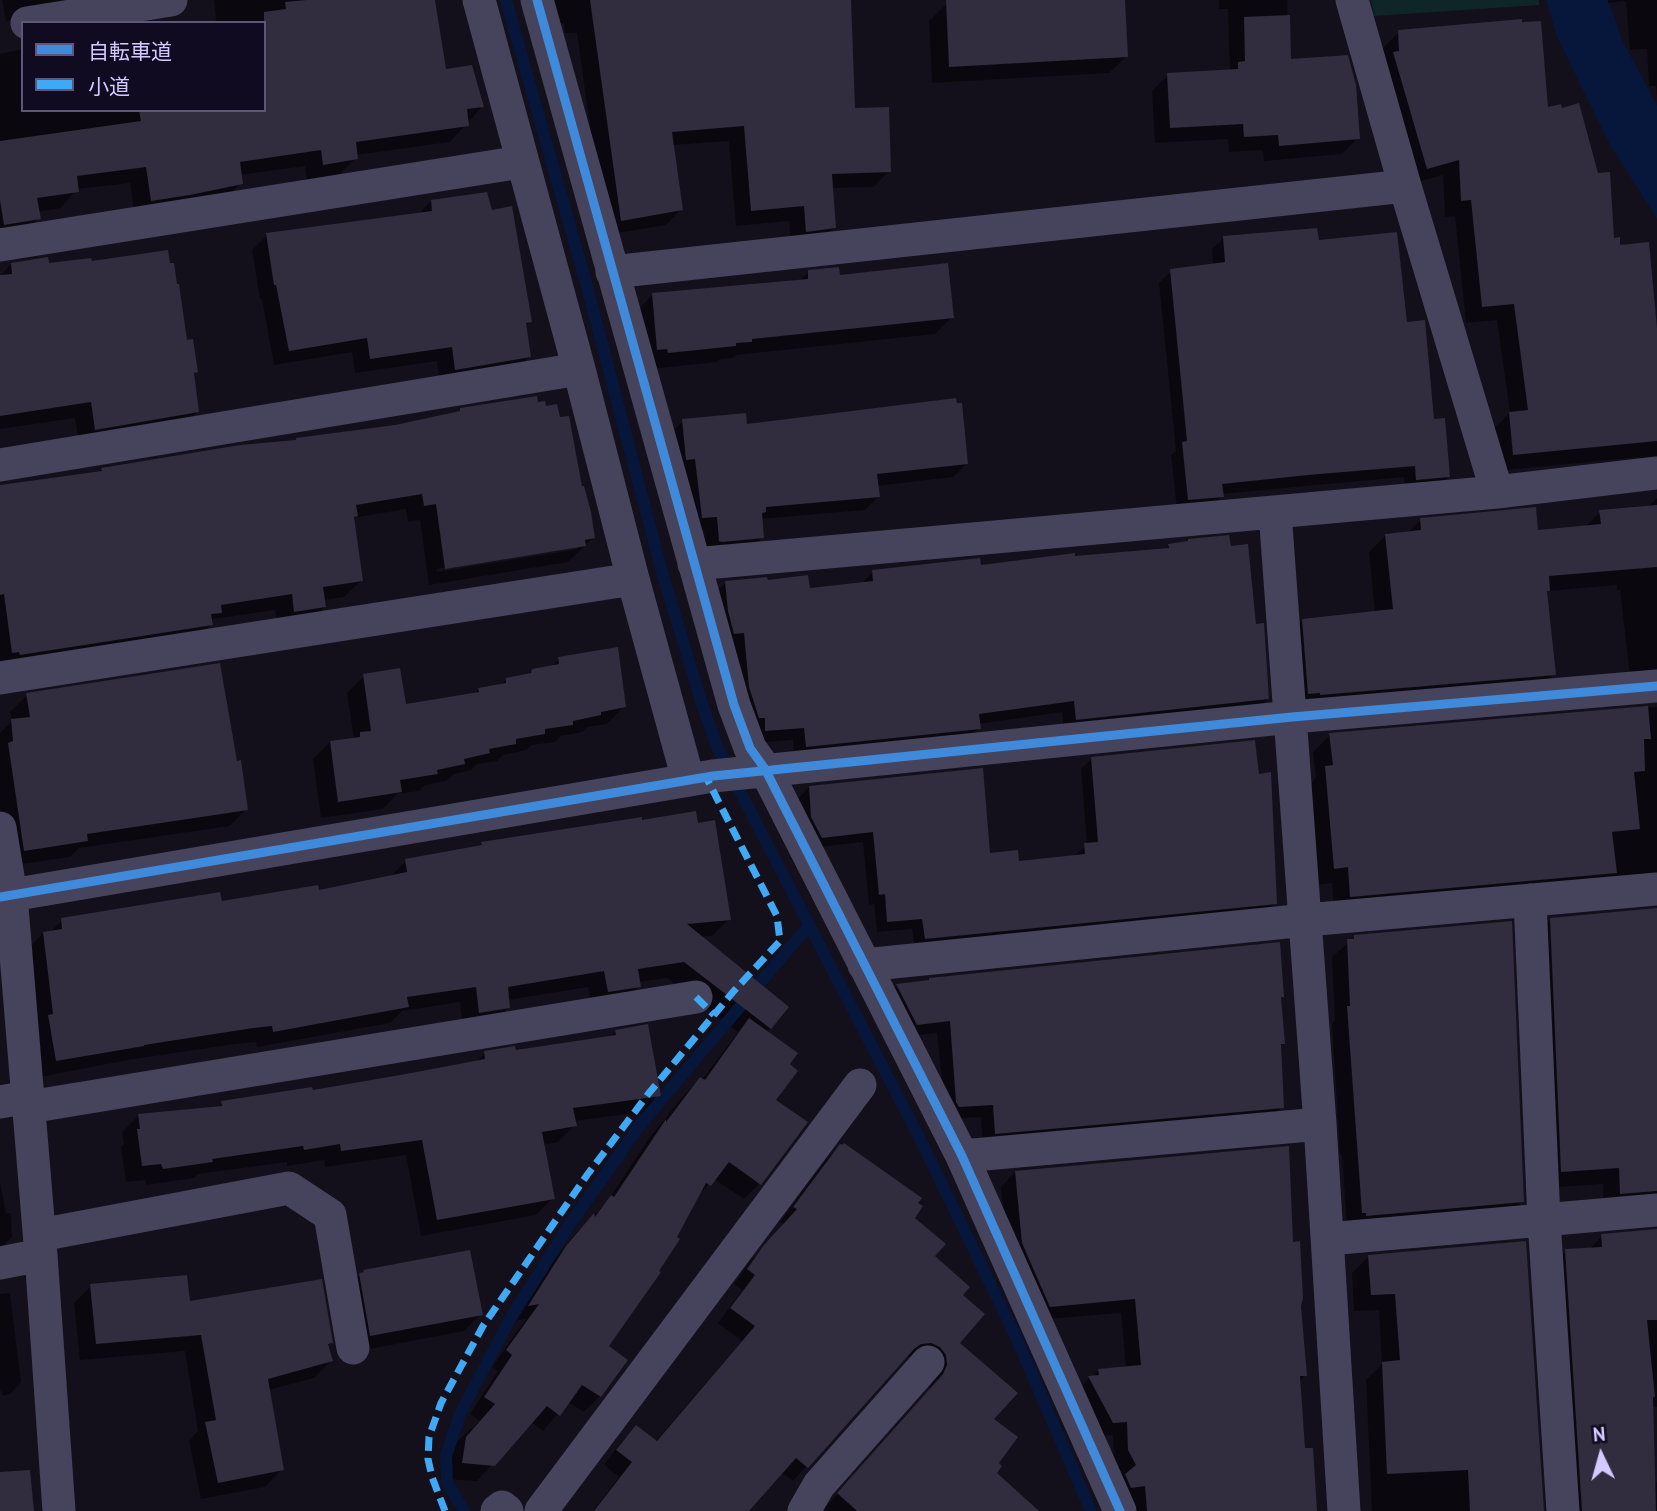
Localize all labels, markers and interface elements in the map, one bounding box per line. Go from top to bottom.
legend [21,21,266,112]
text: 自転車道 [88,38,172,65]
text: 小道 [88,73,130,100]
north arrow [1566,1420,1636,1490]
text: N [1592,1422,1606,1447]

